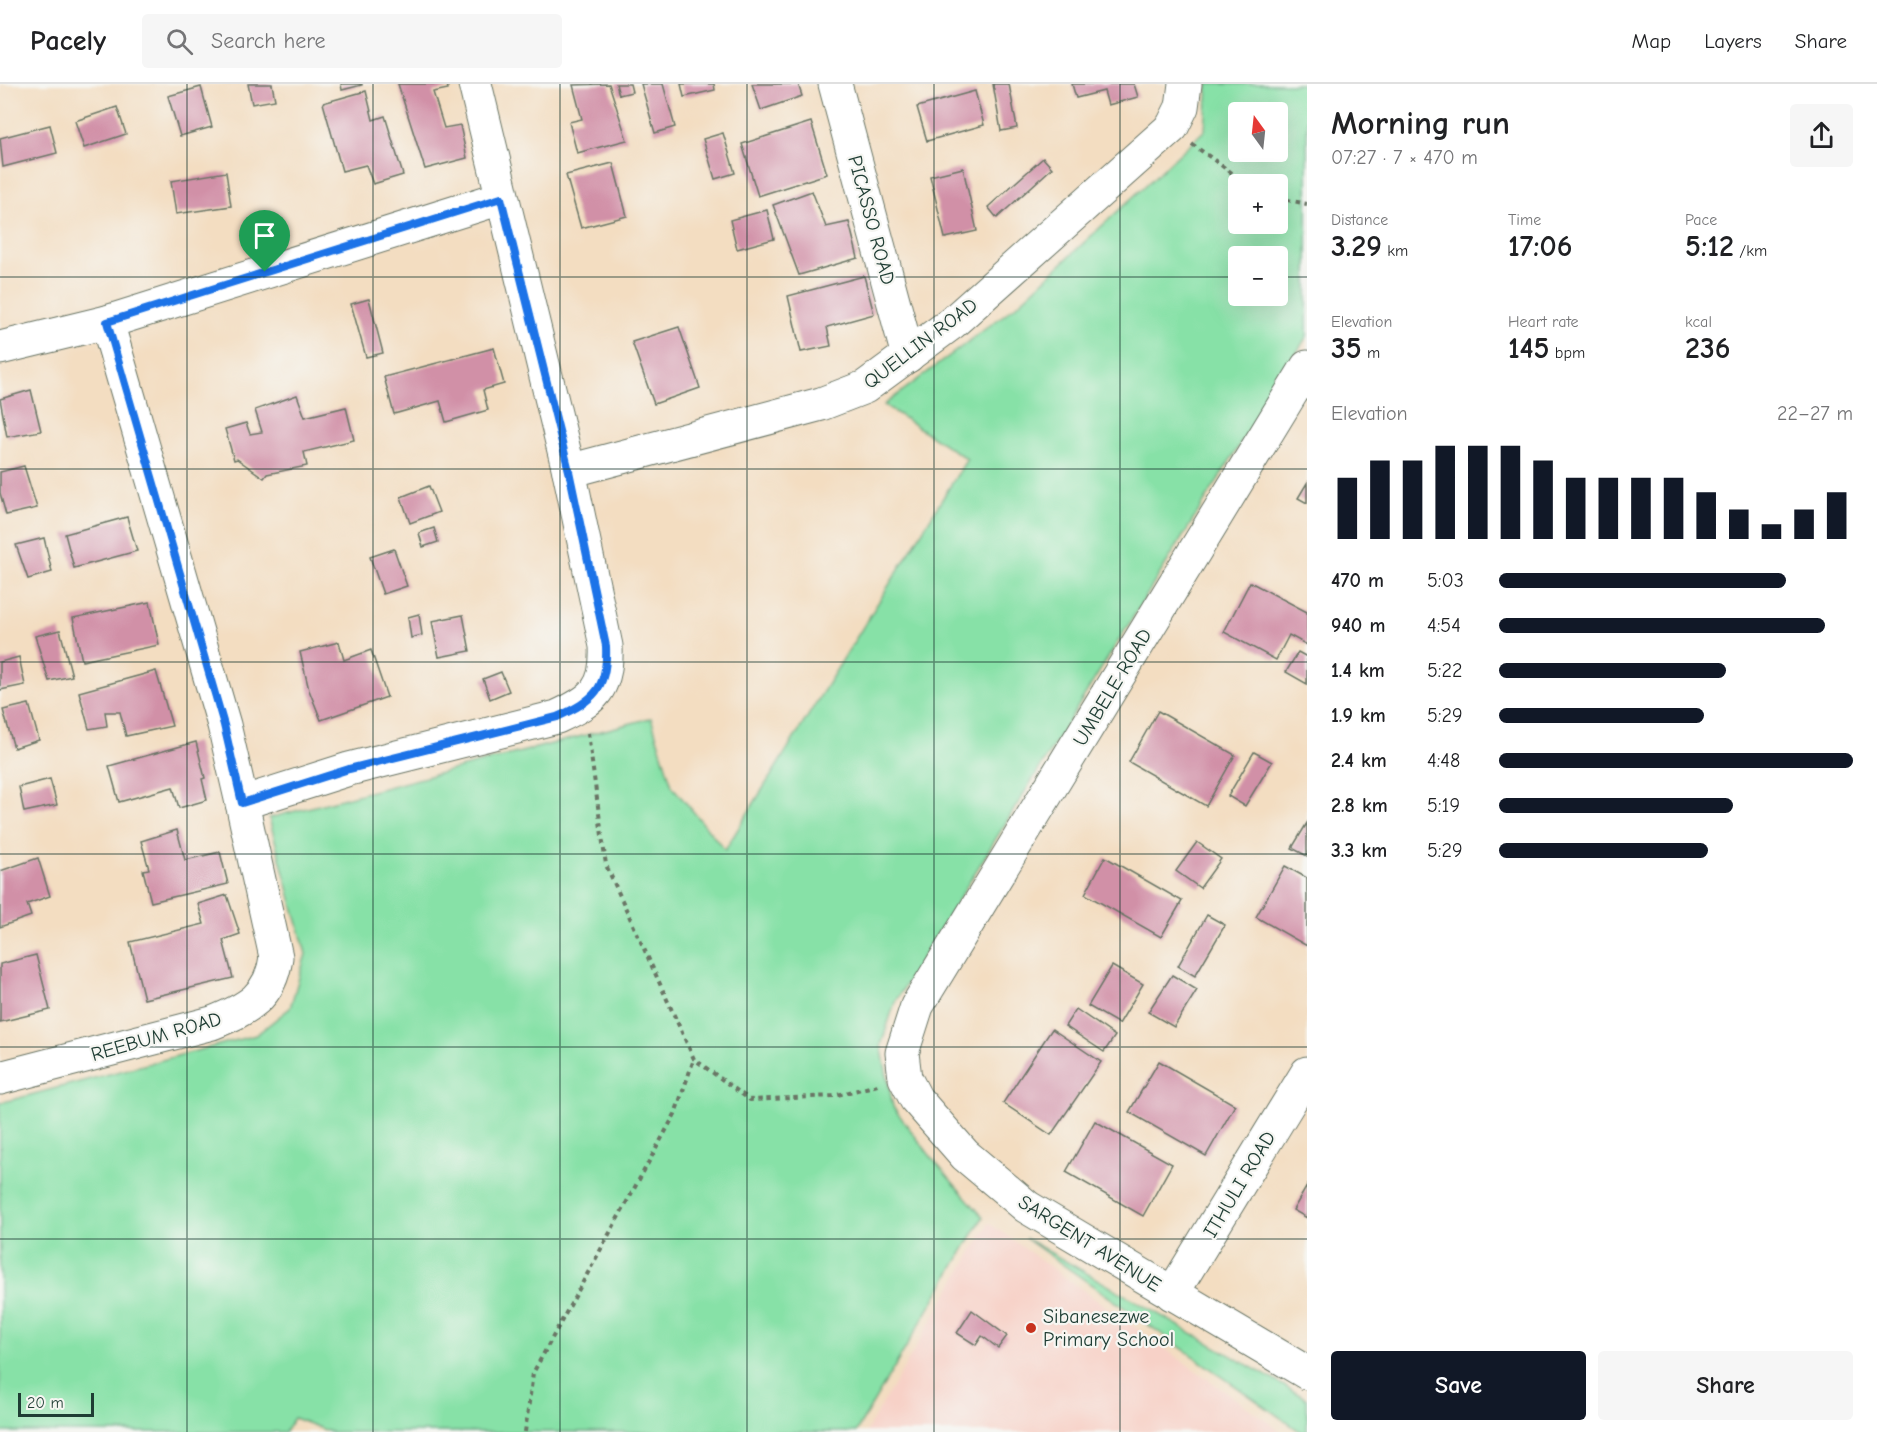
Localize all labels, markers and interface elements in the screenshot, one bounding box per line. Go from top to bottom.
search box [142,14,562,68]
text: Pacely [30,25,106,57]
icon: search [163,25,196,58]
text: Search here [211,28,326,54]
text: Map [1632,29,1671,53]
text: Layers [1704,29,1762,53]
text: Share [1795,29,1847,53]
north arrow [1228,102,1288,162]
map controls [1228,102,1288,306]
text: Morning run [1331,104,1510,142]
button: share [1790,104,1853,167]
text: 07:27 · 7 × 470 m [1331,146,1478,169]
street label: PICASSO ROAD [843,153,900,287]
button: + [1228,174,1288,234]
pin [239,210,290,272]
text: Distance [1331,211,1388,229]
text: Time [1508,211,1541,229]
text: Pace [1685,211,1717,229]
icon: arrive [248,219,281,252]
text: 3.29 [1331,229,1382,264]
text: 17:06 [1508,229,1572,264]
text: 5:12 [1685,229,1734,264]
text: km [1382,242,1408,260]
text: /km [1734,242,1767,260]
button: − [1228,246,1288,306]
street label: QUELLIN ROAD [859,293,982,394]
text: Elevation [1331,313,1392,331]
text: Heart rate [1508,313,1579,331]
text: kcal [1685,313,1712,331]
text: 35 [1331,331,1362,366]
text: 145 [1508,331,1550,366]
text: 236 [1685,331,1730,366]
text: m [1362,344,1380,362]
text: bpm [1550,344,1585,362]
text: Elevation [1331,402,1408,425]
text: 22–27 m [1777,402,1853,425]
text: 470 m [1331,569,1384,592]
text: 5:03 [1427,569,1464,592]
text: 940 m [1331,614,1385,637]
text: 4:54 [1427,614,1461,637]
street label: UMBELE ROAD [1068,624,1156,750]
text: 1.4 km [1331,659,1385,682]
text: 5:22 [1427,659,1462,682]
text: 1.9 km [1331,704,1386,727]
text: 5:29 [1427,704,1463,727]
text: 2.4 km [1331,749,1387,772]
text: 4:48 [1427,749,1460,772]
text: 2.8 km [1331,794,1388,817]
text: 5:19 [1427,794,1460,817]
text: 3.3 km [1331,839,1387,862]
text: 5:29 [1427,839,1463,862]
street label: REEBUM ROAD [88,1007,224,1066]
street label: ITHULI ROAD [1199,1127,1280,1242]
street label: SARGENT AVENUE [1014,1190,1165,1297]
place label: Sibanesezwe Primary School [1043,1305,1174,1351]
marker: Sibanesezwe Primary School [1024,1321,1038,1335]
button: Save [1331,1351,1586,1420]
button: Share [1598,1351,1853,1420]
scale bar [18,1390,94,1418]
text: 20 m [27,1394,64,1412]

